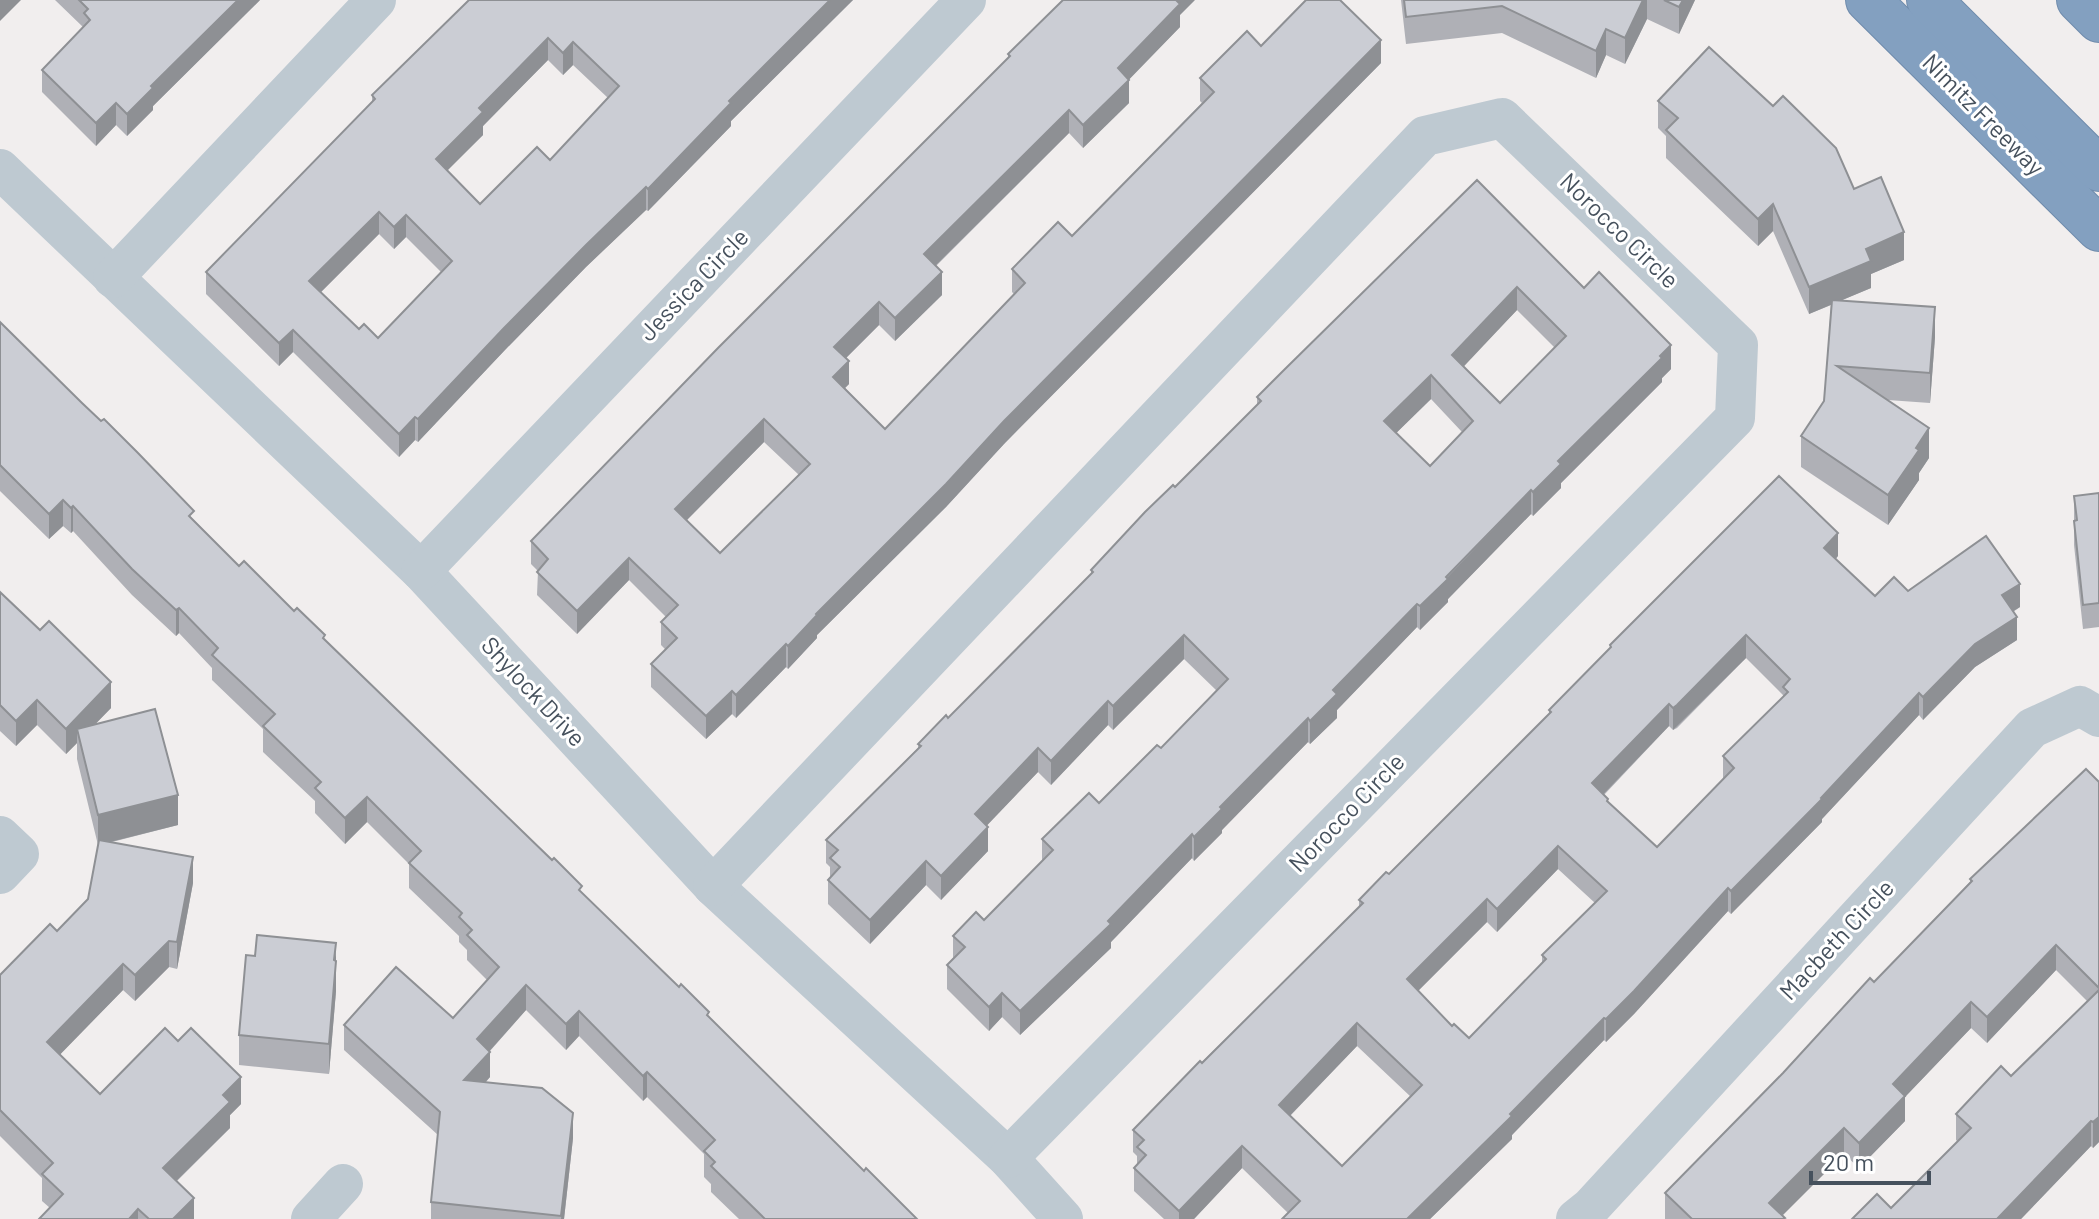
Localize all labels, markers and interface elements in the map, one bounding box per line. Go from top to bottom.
street label: Nimitz Freeway [1917,47,2051,181]
street label: Norocco Circle [1555,166,1685,294]
street label: Jessica Circle [632,222,754,346]
street label: Shylock Drive [476,630,592,752]
street label: Norocco Circle [1282,747,1410,877]
street label: Macbeth Circle [1773,873,1899,1005]
scale bar [1811,1135,1929,1185]
text: 20 m [1823,1147,1874,1176]

